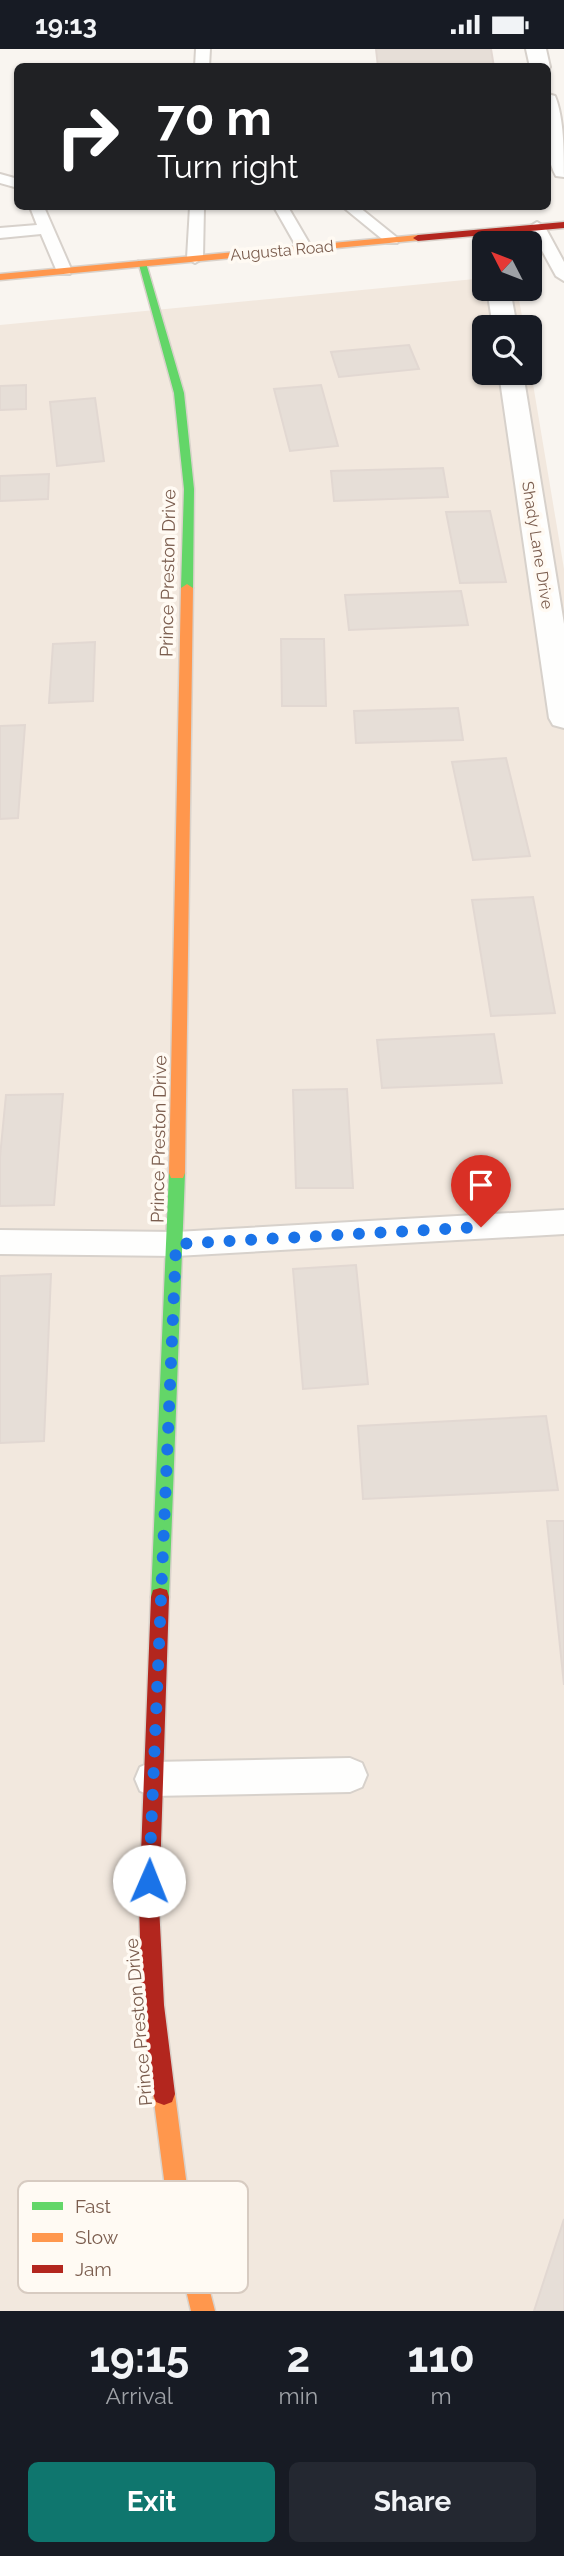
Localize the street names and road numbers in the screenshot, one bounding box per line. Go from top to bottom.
street label: Augusta Road [230,237,335,264]
street label: Shady Lane Drive [518,480,557,610]
street label: Prince Preston Drive [156,488,179,657]
street label: Prince Preston Drive [147,1054,170,1223]
street label: Prince Preston Drive [121,1937,156,2107]

